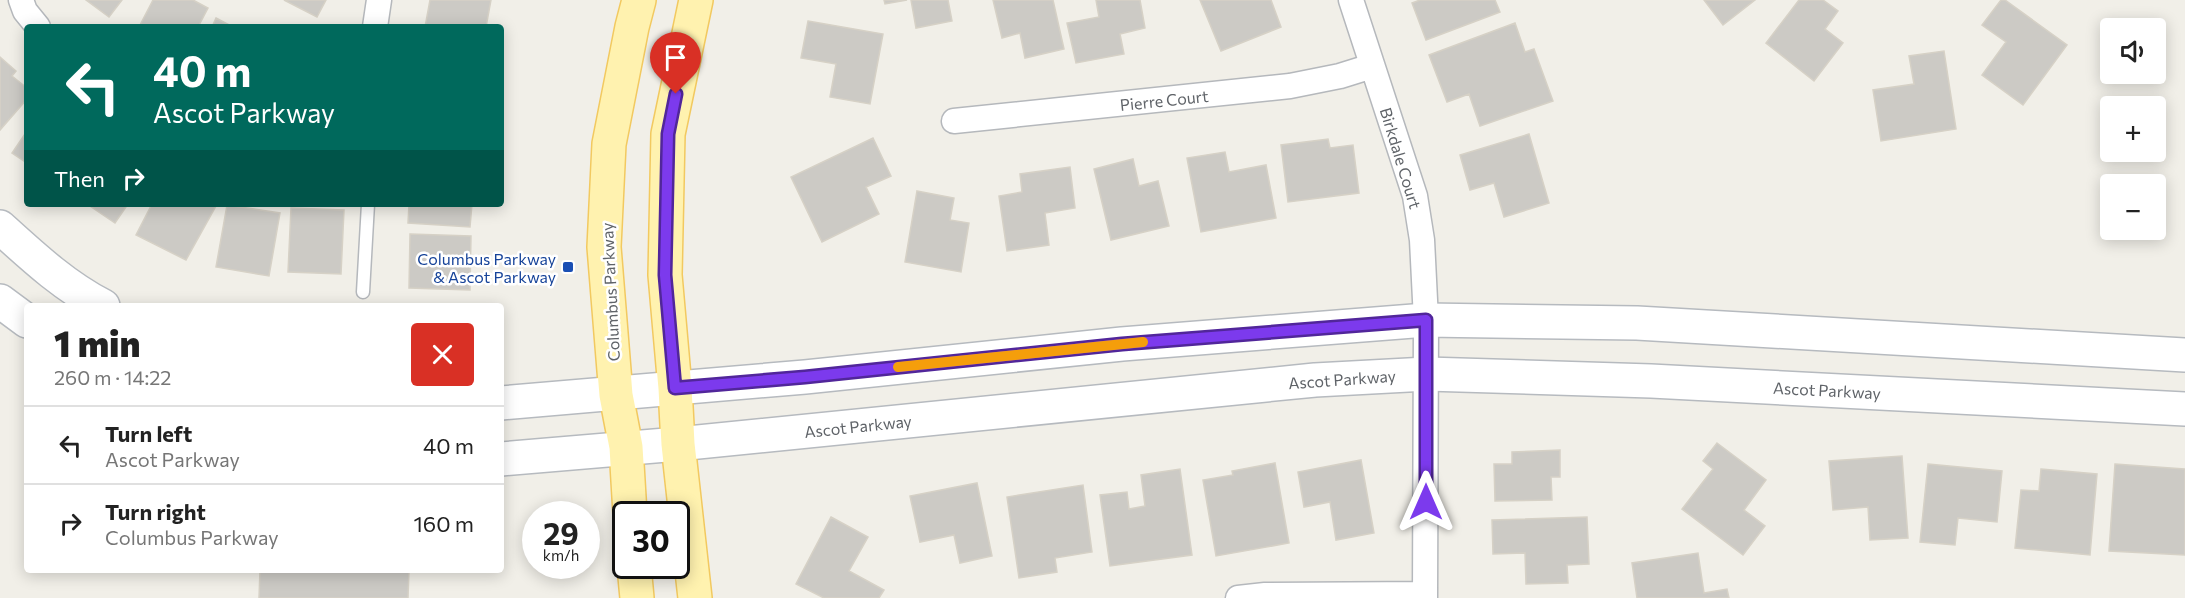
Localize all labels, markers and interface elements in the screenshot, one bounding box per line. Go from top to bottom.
map controls [2100,18,2166,240]
button: sound [2100,18,2166,84]
pin [650,32,701,94]
icon: arrive [659,41,692,74]
text: 40 m [153,44,251,96]
icon: left [54,48,132,126]
street label: Pierre Court [1119,86,1210,114]
text: Ascot Parkway [153,96,335,129]
button: + [2100,96,2166,162]
street label: Birkdale Court [1377,105,1426,211]
icon: right [117,162,150,195]
text: Then [54,165,105,192]
button: − [2100,174,2166,240]
street label: Columbus Parkway [597,222,623,362]
place label: Columbus Parkway & Ascot Parkway [417,249,556,286]
marker: Columbus Parkway & Ascot Parkway [561,260,575,274]
text: 1 min [54,320,140,364]
button: close [411,323,474,386]
text: 260 m · 14:22 [54,365,171,389]
street label: Ascot Parkway [1288,366,1396,392]
street label: Ascot Parkway [1773,378,1881,402]
street label: Ascot Parkway [803,411,913,441]
text: Turn left [105,420,192,447]
icon: left [54,429,87,462]
text: 40 m [423,432,474,459]
text: Ascot Parkway [105,447,240,471]
position arrow [1394,470,1458,534]
text: Turn right [105,498,206,525]
speed limit sign: 30 [612,501,690,579]
icon: right [54,507,87,540]
text: 160 m [413,510,474,537]
text: 29 [543,514,579,551]
text: Columbus Parkway [105,525,279,549]
text: km/h [543,546,579,564]

